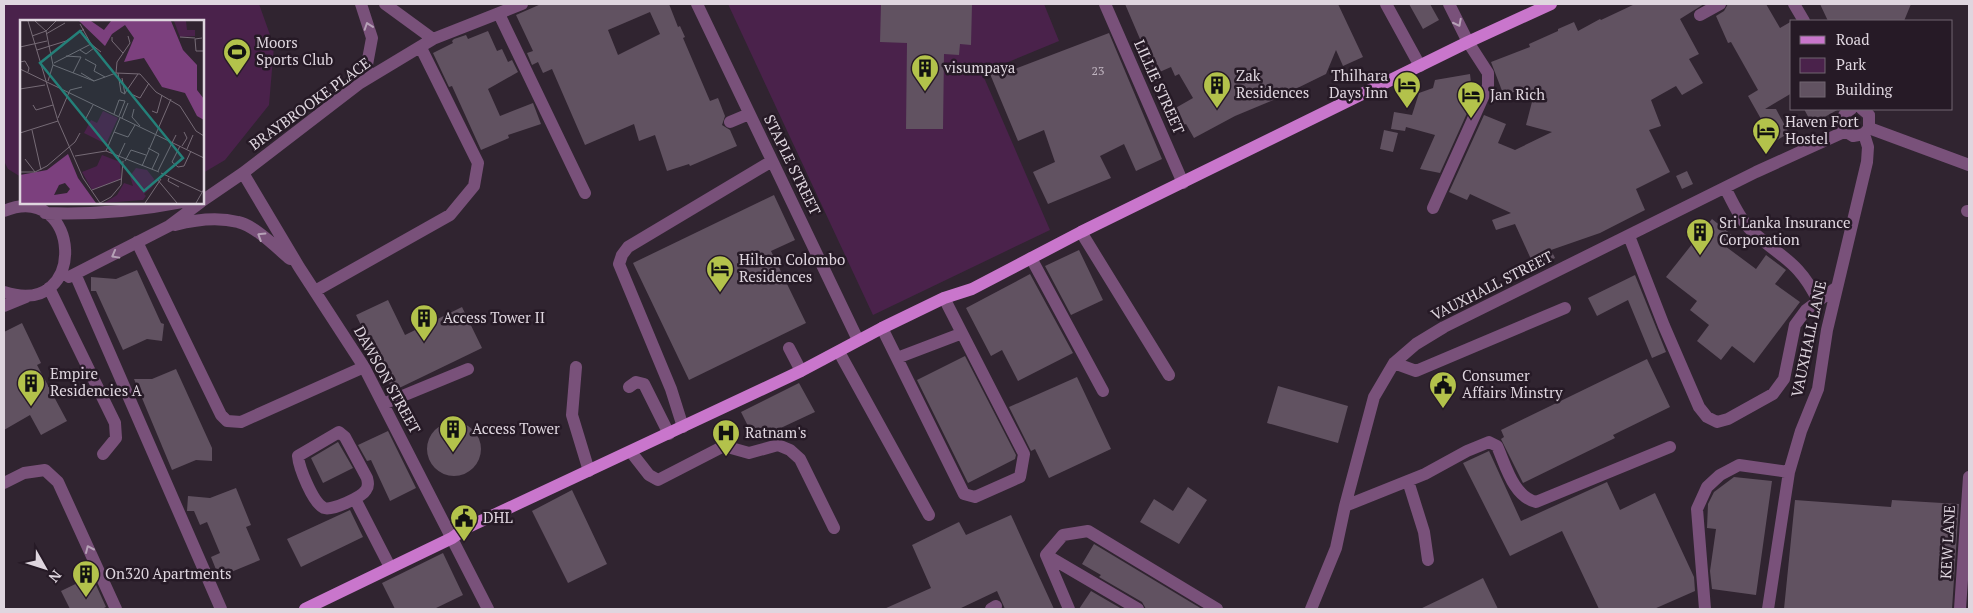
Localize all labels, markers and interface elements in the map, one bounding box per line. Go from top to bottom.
one-way arrow [1452,18,1462,27]
inset map [20,20,204,204]
legend [1790,20,1953,110]
one-way arrow [364,23,374,31]
text: Road [1836,29,1869,49]
place label: Moors Sports Club [256,32,333,69]
street label: LILLIE STREET [1130,36,1190,137]
sports icon: Moors Sports Club [222,37,252,76]
street label: BRAYBROOKE PLACE [245,53,374,154]
building icon: visumpaya [910,53,940,92]
text: Park [1836,54,1866,74]
place label: visumpaya [943,57,1016,77]
house number: 23 [1092,63,1104,78]
place label: Zak Residences [1236,65,1309,102]
place label: Thilhara Days Inn [1329,65,1388,102]
building icon: Zak Residences [1202,70,1232,109]
hotel icon: Thilhara Days Inn [1392,70,1422,109]
text: Building [1836,79,1894,99]
hotel icon: Jan Rich [1456,80,1486,119]
place label: Jan Rich [1490,84,1545,104]
street label: STAPLE STREET [760,111,826,218]
place label: Haven Fort Hostel [1785,111,1859,148]
hotel icon: Haven Fort Hostel [1751,116,1781,155]
place label: Sri Lanka Insurance Corporation [1719,212,1850,249]
building icon: Sri Lanka Insurance Corporation [1685,217,1715,256]
one-way arrow [258,233,267,242]
street label: VAUXHALL STREET [1427,246,1556,324]
one-way arrow [111,248,120,258]
place label: Hilton Colombo Residences [739,249,845,286]
hotel icon: Hilton Colombo Residences [705,254,735,293]
street label: VAUXHALL LANE [1786,279,1830,399]
building icon: Access Tower II [409,303,439,342]
place label: Access Tower II [443,307,545,327]
street label: DAWSON STREET [350,322,426,437]
place label: Empire Residencies A [50,363,143,400]
place label: Consumer Affairs Minstry [1462,365,1563,402]
building icon: Empire Residencies A [16,368,46,407]
public building icon: Consumer Affairs Minstry [1428,370,1458,409]
building icon: Access Tower [438,414,468,453]
place label: Access Tower [472,418,560,438]
hospital icon: Ratnam's [711,418,741,457]
place label: Ratnam's [745,422,807,442]
public building icon: DHL [449,503,479,542]
street label: KEW LANE [1935,504,1959,580]
place label: DHL [483,507,513,527]
north arrow [20,543,70,593]
one-way arrow [84,545,95,554]
building icon: On320 Apartments [71,559,101,598]
place label: On320 Apartments [105,563,231,583]
text: N [45,566,66,587]

